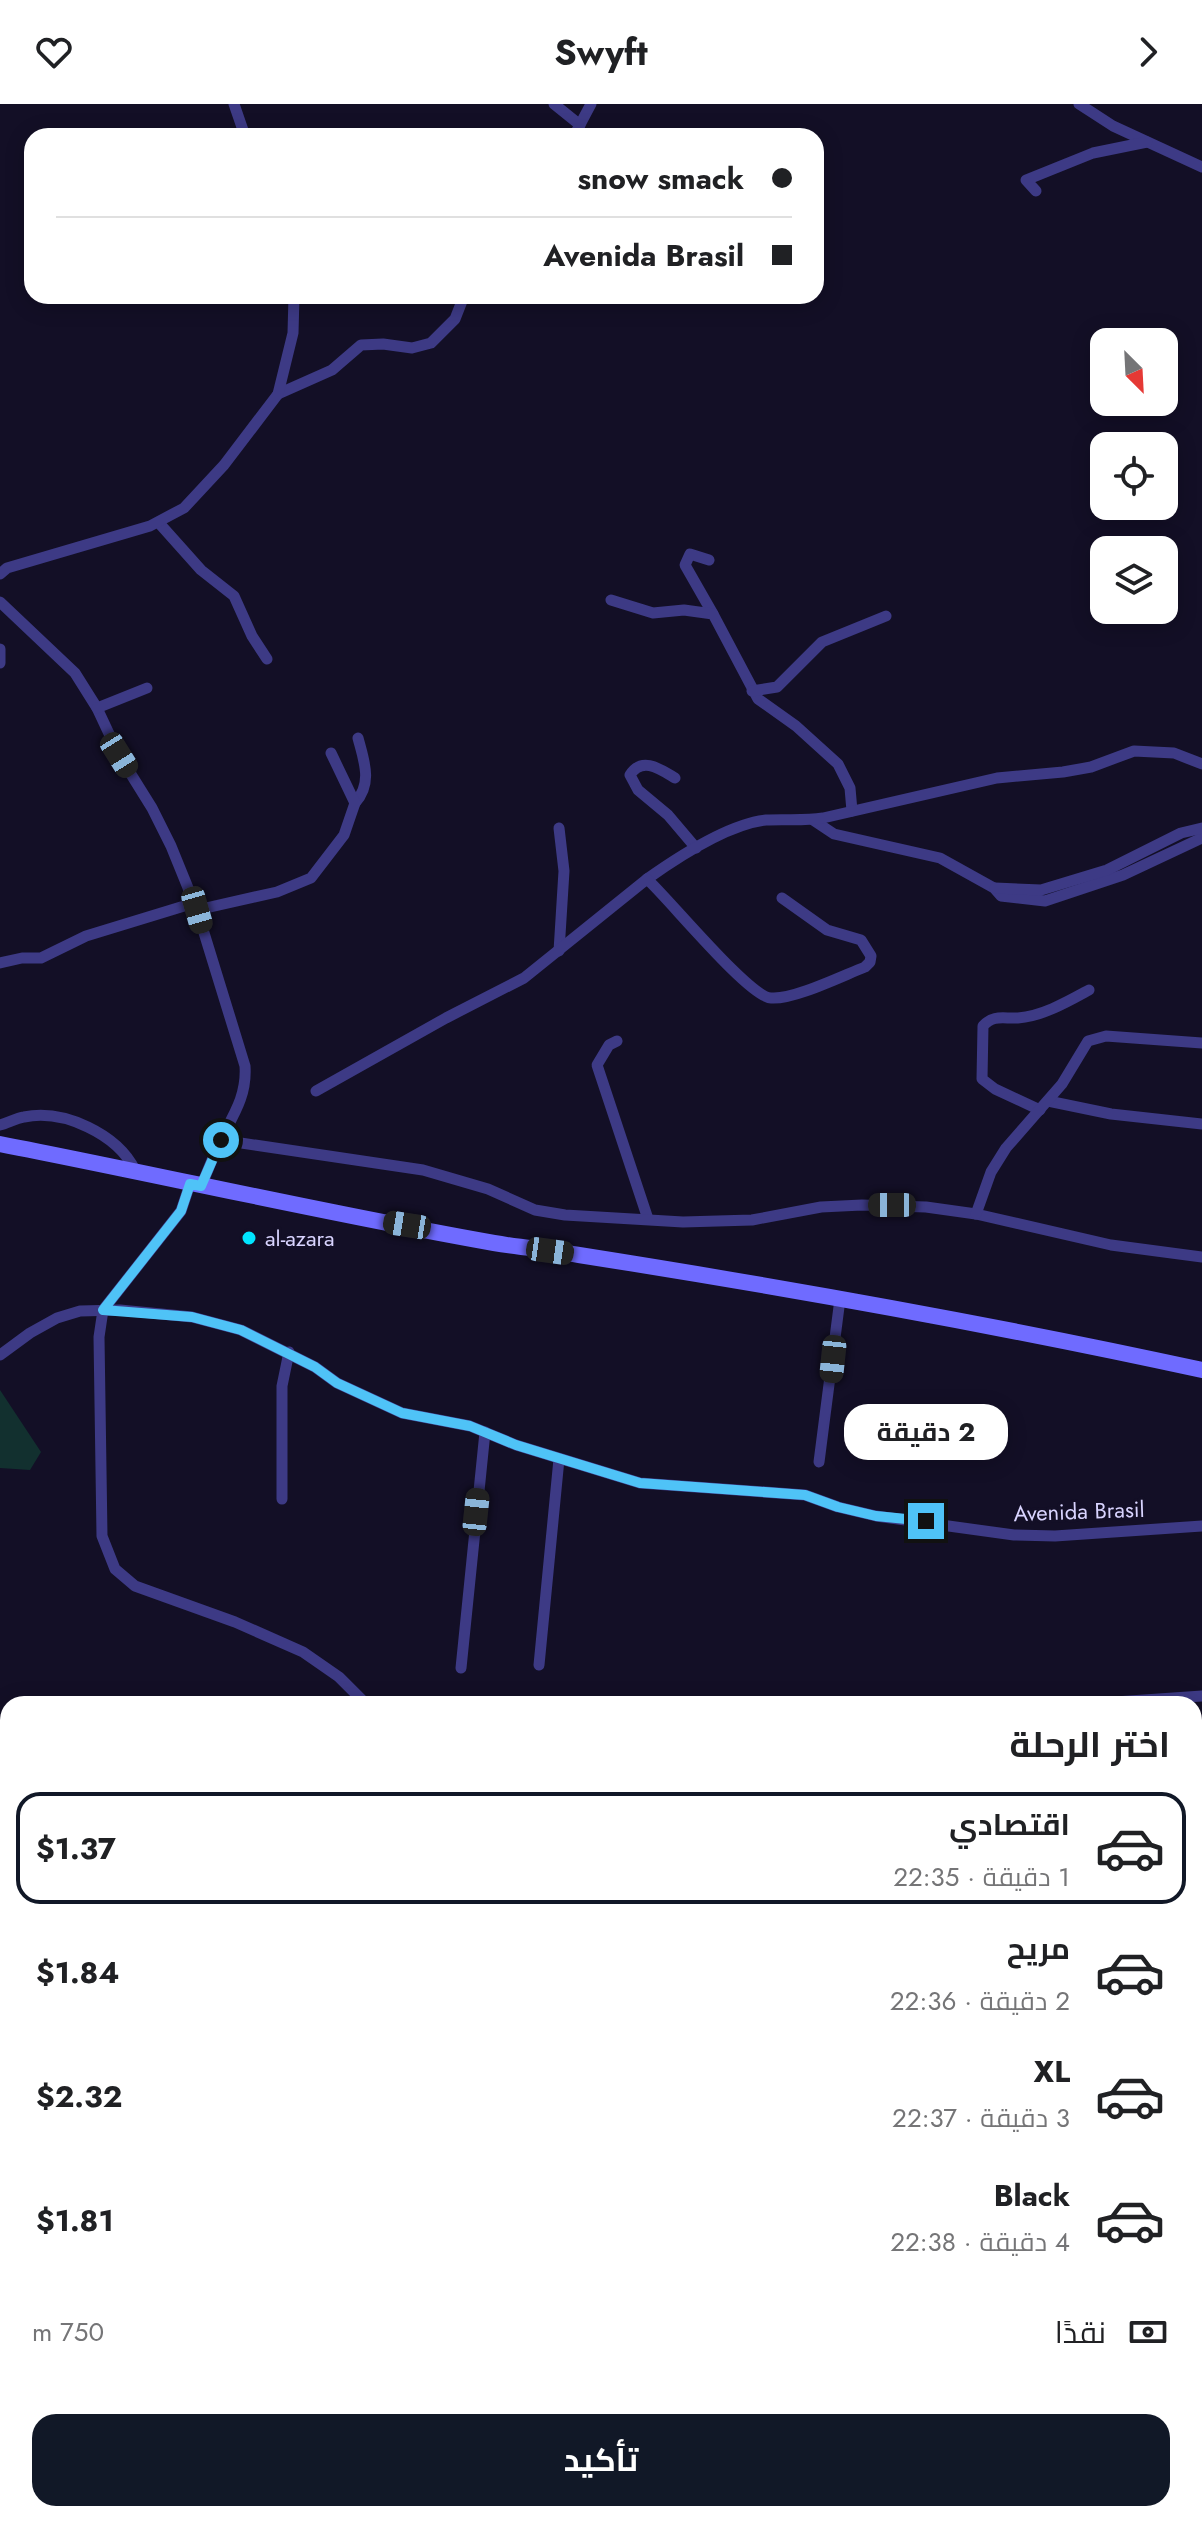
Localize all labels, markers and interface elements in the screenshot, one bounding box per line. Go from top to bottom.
text: Swyft [554,26,648,78]
icon: heart [32,30,76,74]
icon: forward [1126,30,1170,74]
text: snow smack [577,157,744,200]
text: Avenida Brasil [543,234,744,277]
north arrow [1090,328,1178,416]
map controls [1090,328,1178,624]
button: locate [1090,432,1178,520]
button: layers [1090,536,1178,624]
car [96,728,142,782]
car [179,884,215,936]
route start [203,1122,239,1158]
car [868,1193,916,1217]
car [381,1209,433,1241]
place label: al-azara [265,1222,335,1254]
marker: al-azara [240,1229,258,1247]
car [525,1236,575,1266]
car [819,1334,847,1384]
callout: 2 دقيقة [844,1405,1008,1461]
text: 2 دقيقة [877,1413,975,1451]
car [462,1487,490,1537]
street label: Avenida Brasil [1013,1493,1145,1529]
route end [908,1503,944,1539]
text: اختر الرحلة [1010,1718,1170,1770]
text: اقتصادي [949,1803,1070,1846]
icon: car [1094,1812,1166,1884]
text: $1.37 [36,1827,116,1870]
text: 1 دقيقة · 22:35 [893,1858,1070,1896]
text: مريح [1007,1927,1070,1970]
icon: car [1094,1936,1166,2008]
text: $1.84 [36,1951,119,1994]
text: 2 دقيقة · 22:36 [890,1982,1070,2020]
text: XL [1034,2050,1070,2093]
icon: car [1094,2060,1166,2132]
text: $2.32 [36,2075,122,2118]
text: 3 دقيقة · 22:37 [892,2099,1070,2137]
text: Black [994,2174,1070,2217]
icon: car [1094,2184,1166,2256]
text: $1.81 [36,2199,114,2242]
text: 4 دقيقة · 22:38 [890,2223,1070,2261]
icon: cash [1126,2310,1170,2354]
text: نقدًا [1055,2311,1106,2354]
text: 750 m [32,2313,104,2351]
button: تأكيد [32,2414,1170,2506]

